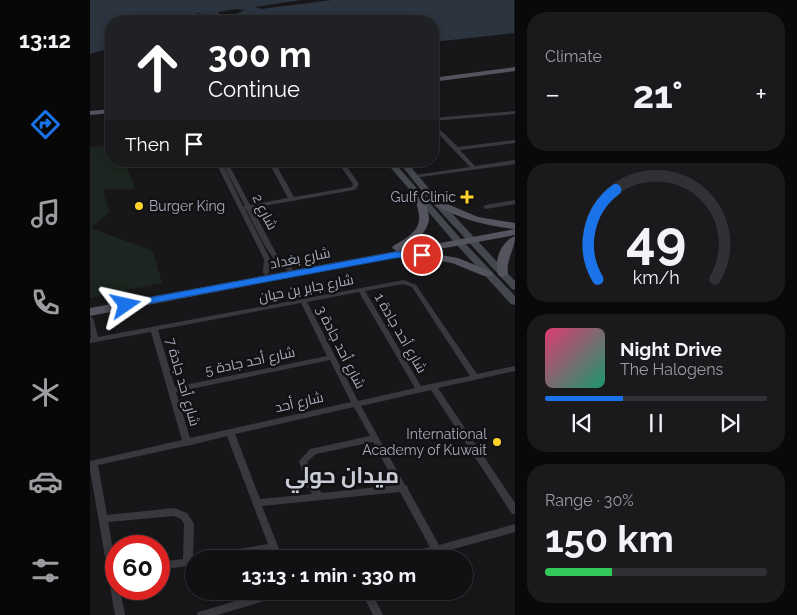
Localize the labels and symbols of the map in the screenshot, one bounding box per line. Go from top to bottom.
place label: Gulf Clinic [391,189,456,205]
marker: Gulf Clinic [460,190,474,204]
street label: شارع 2 [248,191,281,233]
place label: Burger King [149,198,225,214]
marker: Burger King [133,200,145,212]
pin [401,234,443,276]
street label: شارع بغداد [268,244,332,273]
street label: شارع جابر بن حيان [257,271,355,306]
position arrow [99,278,151,330]
street label: شارع أحد جادة 1 [371,290,431,376]
street label: شارع أحد جادة 3 [312,302,370,392]
street label: شارع أحد جادة 7 [162,336,204,428]
street label: شارع أحد جادة 5 [203,343,297,379]
street label: شارع أحد [273,388,325,416]
place label: International Academy of Kuwait [362,426,487,458]
marker: International Academy of Kuwait [491,436,503,448]
district label: ميدان حولي [285,462,399,493]
speed limit sign: 60 [105,535,170,600]

